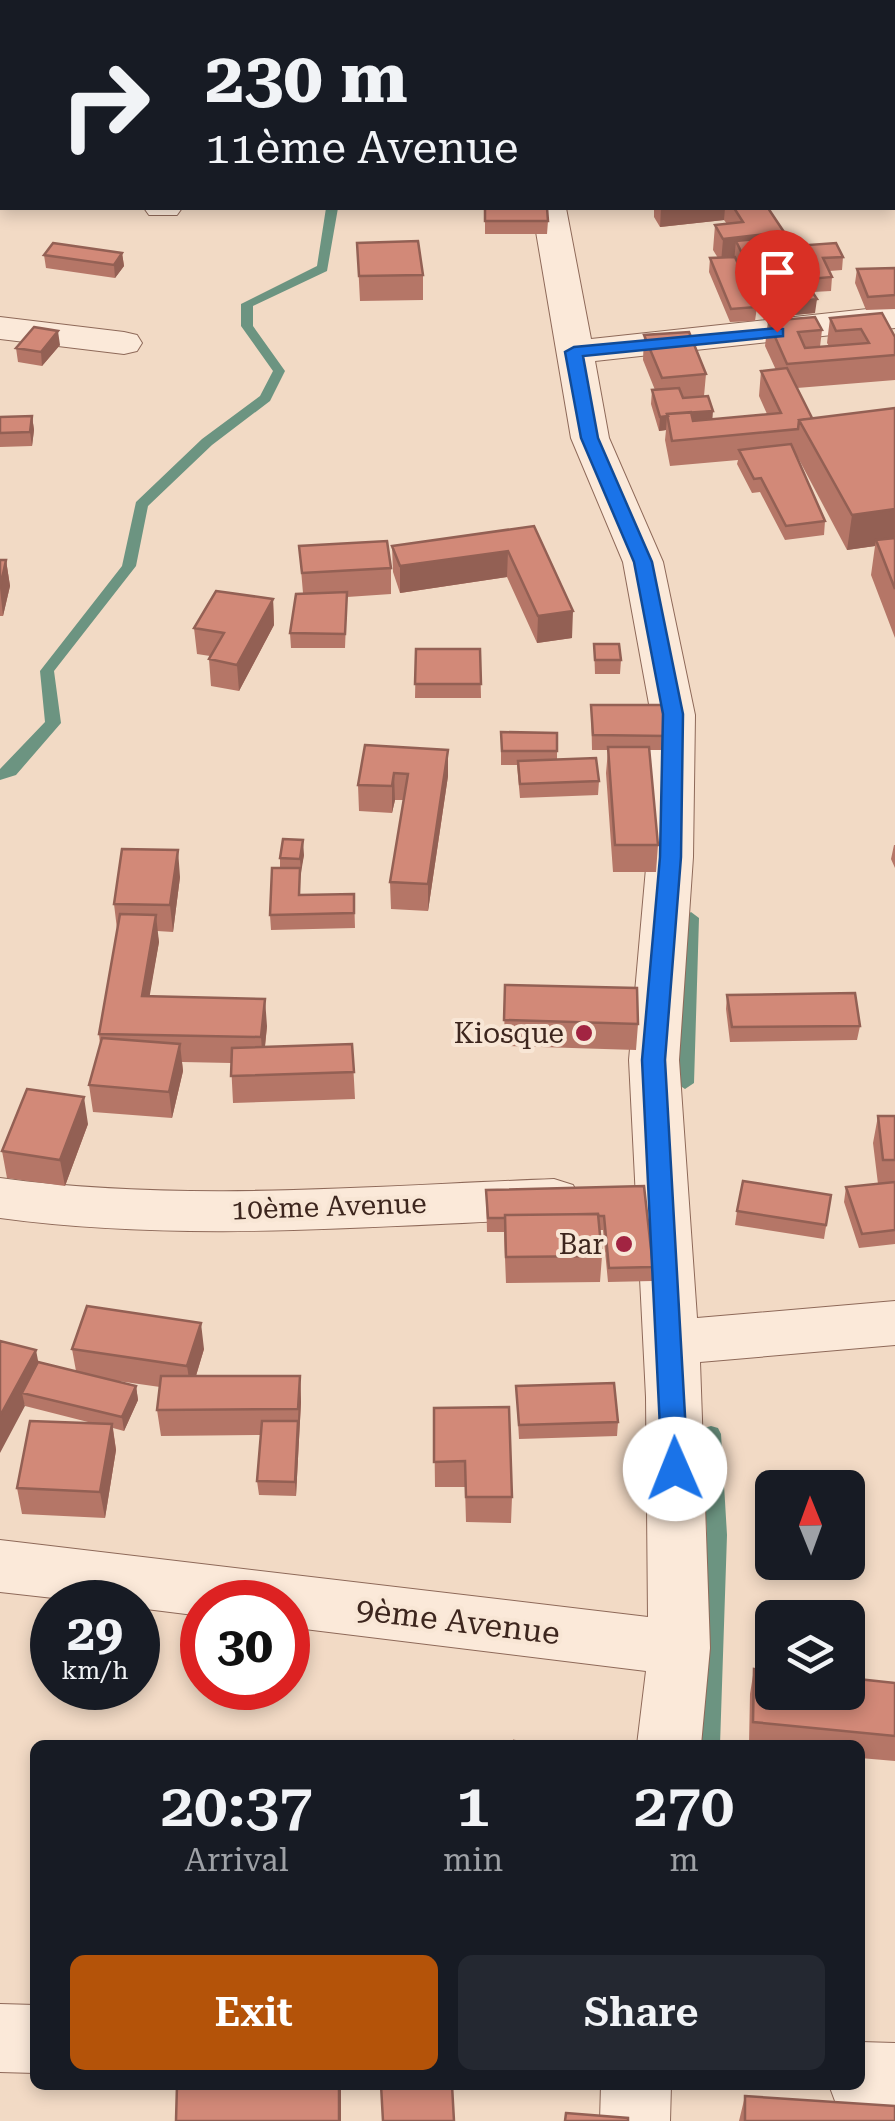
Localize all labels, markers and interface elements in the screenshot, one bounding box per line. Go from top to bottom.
text: 230 m [205,37,408,119]
icon: right [40,40,170,170]
text: 11ème Avenue [205,121,519,174]
pin [735,230,820,333]
icon: arrive [750,245,805,300]
place label: Kiosque [454,1017,564,1050]
marker: Kiosque [573,1022,595,1044]
street label: 10ème Avenue [231,1187,427,1226]
place label: Bar [559,1228,604,1261]
marker: Bar [613,1233,635,1255]
position arrow [623,1417,727,1521]
north arrow [755,1470,865,1580]
map controls [755,1470,865,1710]
speed limit sign: 30 [180,1580,310,1710]
street label: 9ème Avenue [354,1590,562,1652]
button: layers [755,1600,865,1710]
text: 29 [67,1604,123,1662]
text: km/h [62,1656,128,1685]
text: 20:37 [161,1770,313,1841]
text: 1 [456,1770,490,1841]
text: 270 [634,1770,734,1841]
text: Arrival [185,1841,289,1879]
text: min [443,1841,503,1879]
text: m [669,1841,699,1879]
button: Exit [70,1955,438,2070]
button: Share [458,1955,825,2070]

